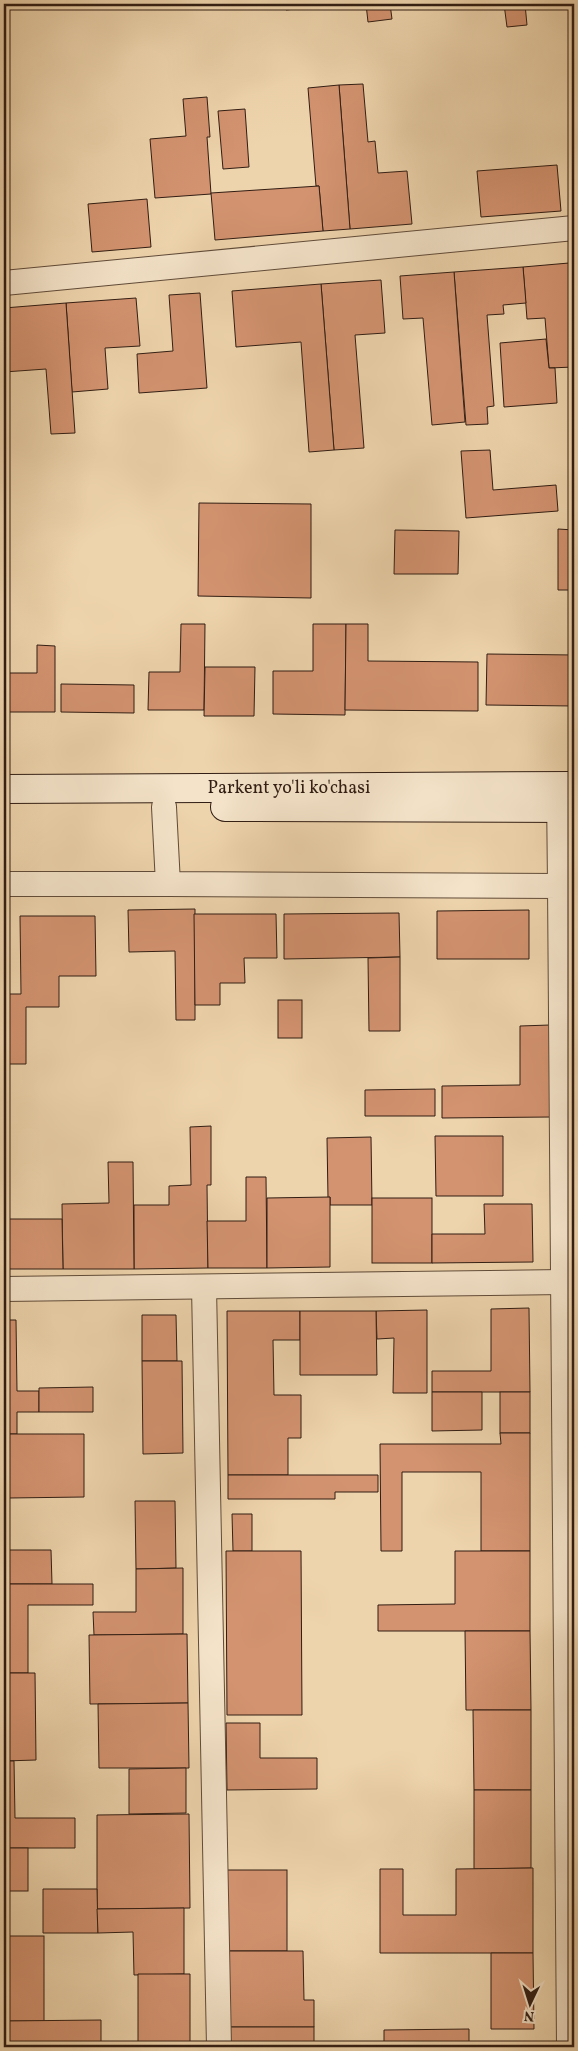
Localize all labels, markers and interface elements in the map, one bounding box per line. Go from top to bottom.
street label: Parkent yo'li ko'chasi [208,776,370,801]
north arrow [506,1978,556,2028]
text: N [523,2006,535,2025]

